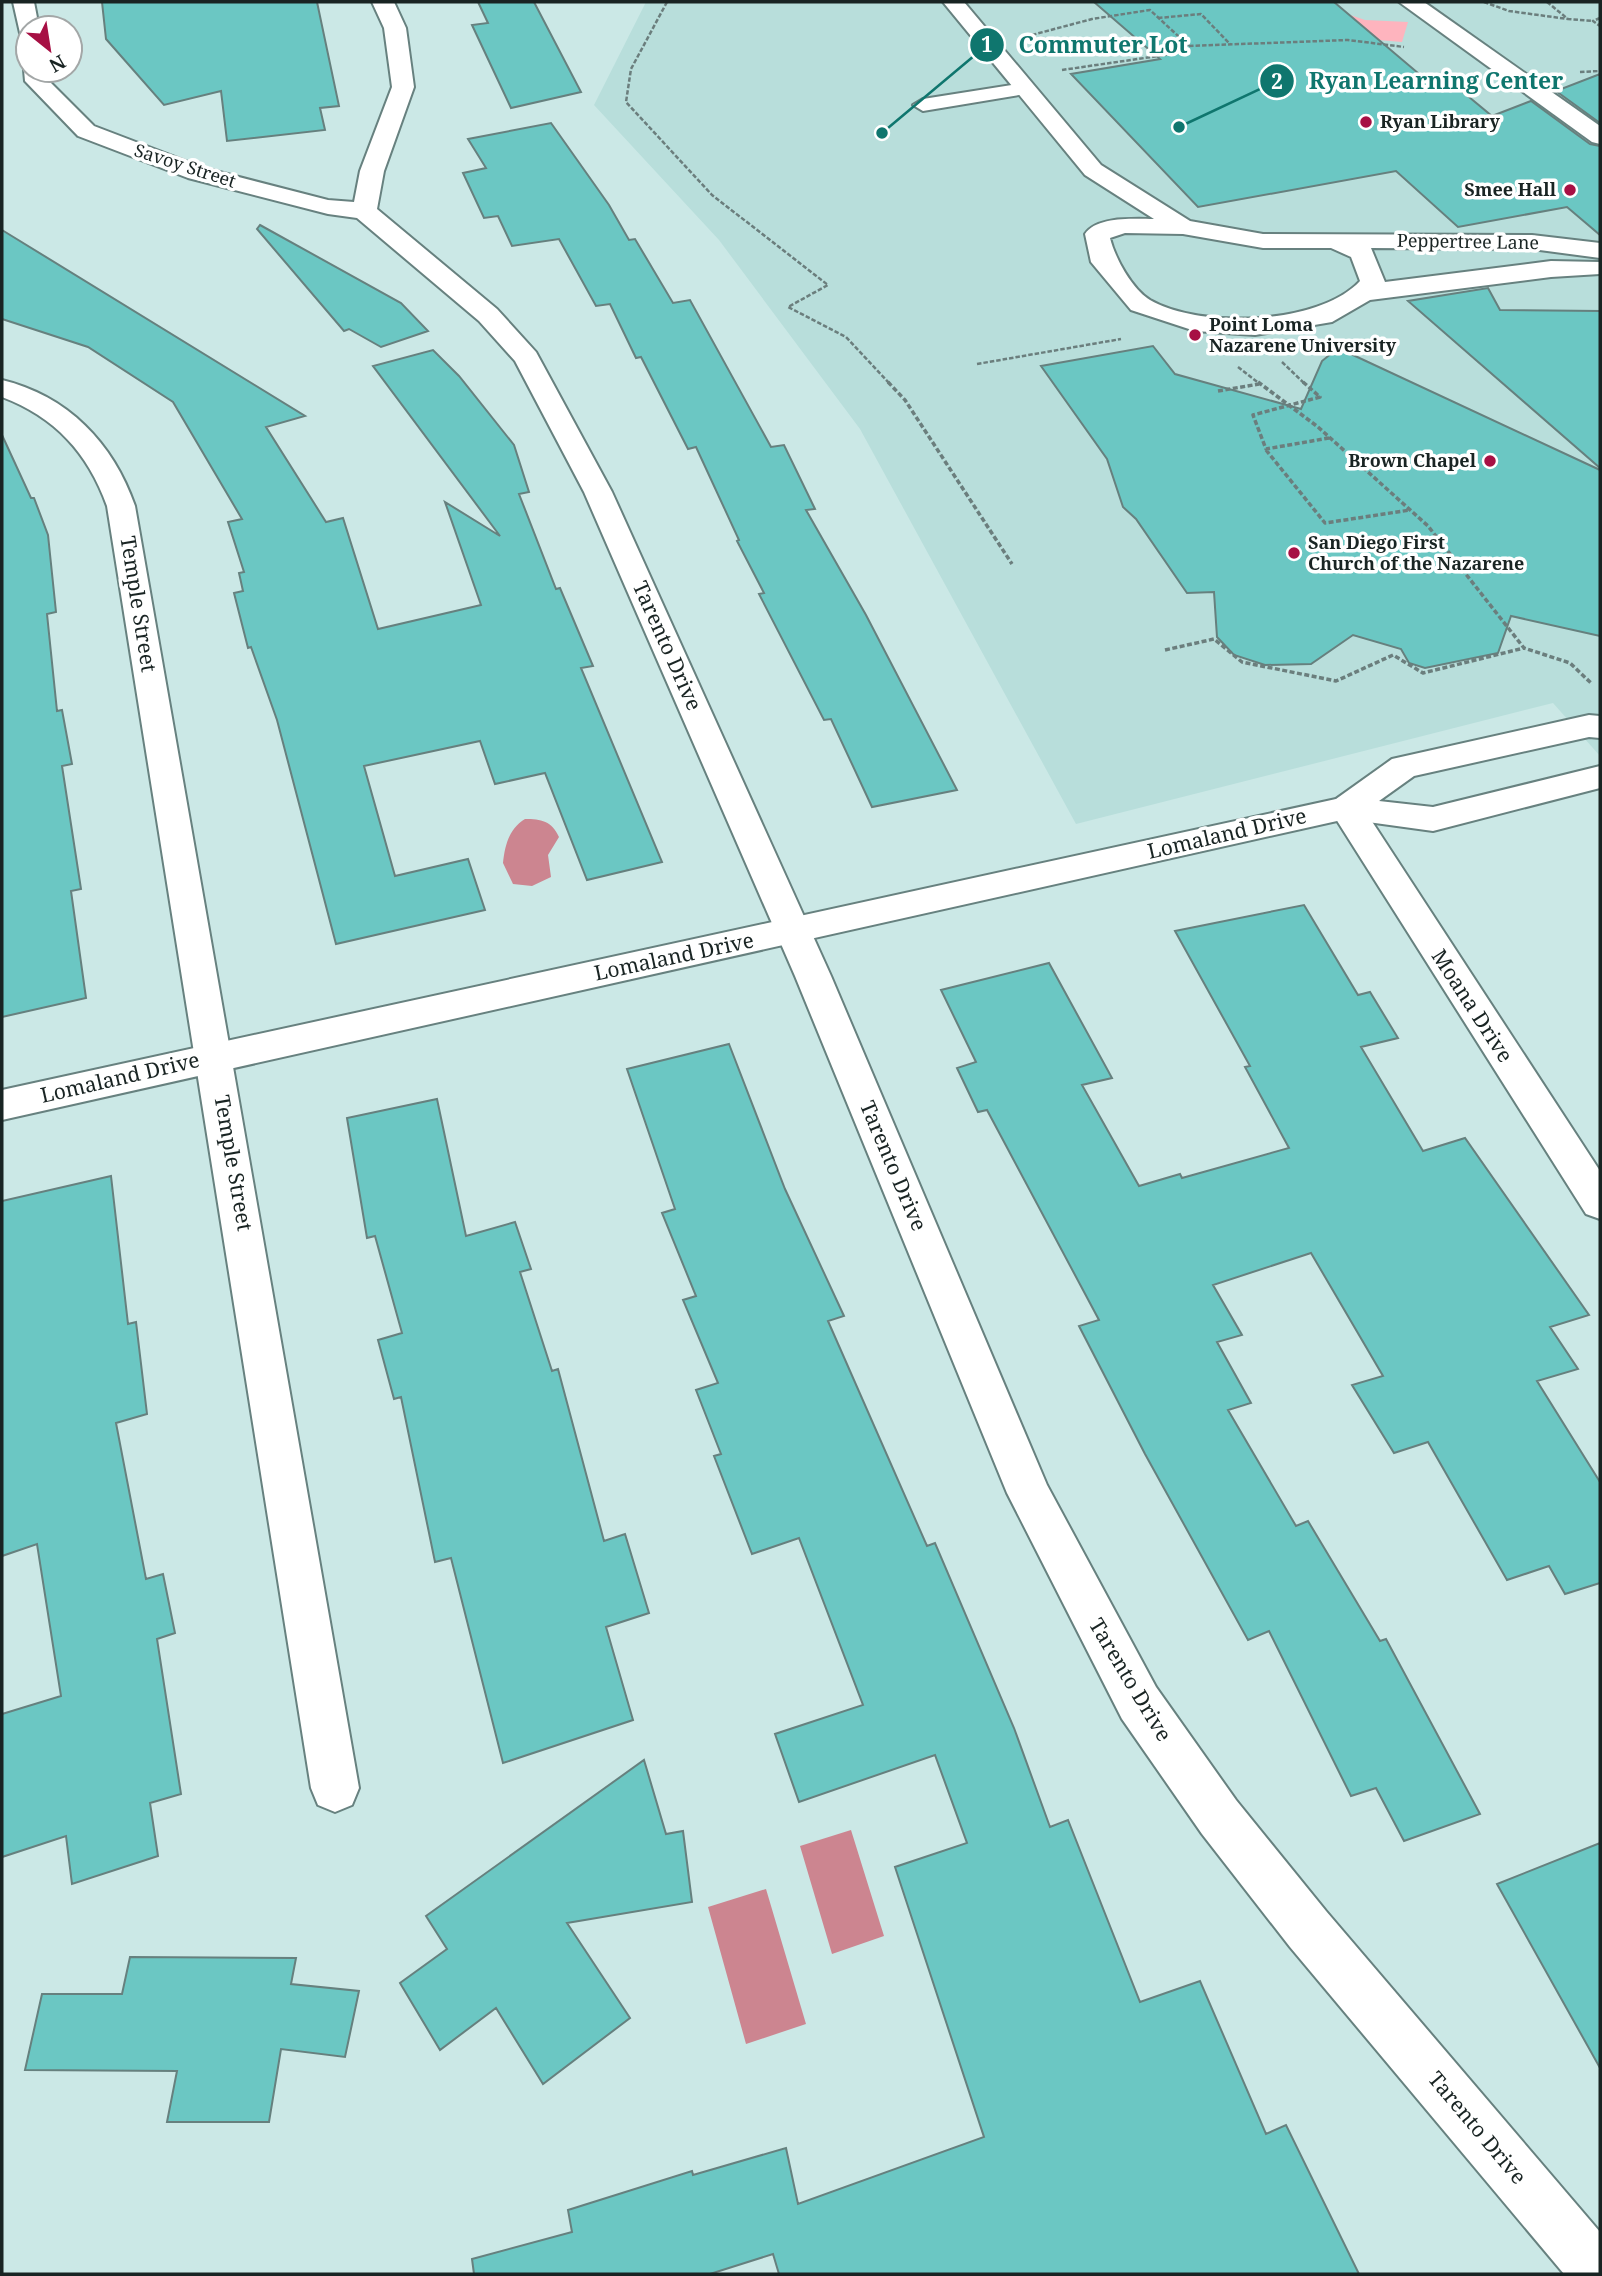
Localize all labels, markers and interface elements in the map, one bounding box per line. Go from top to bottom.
north arrow [14,14,84,84]
callout: Commuter Lot [969,23,1201,67]
text: Commuter Lot [1018,28,1188,60]
text: 1 [981,30,993,58]
text: N [44,49,70,79]
callout: Ryan Learning Center [1260,59,1577,103]
text: Ryan Learning Center [1309,64,1563,96]
text: 2 [1271,67,1283,95]
place label: Ryan Library [1380,109,1500,133]
marker: Ryan Library [1358,114,1374,130]
street label: Savoy Street [131,137,239,193]
place label: Smee Hall [1464,177,1557,201]
marker: Smee Hall [1562,182,1578,198]
street label: Peppertree Lane [1397,228,1539,254]
place label: Point Loma Nazarene University [1209,312,1397,357]
marker: Point Loma Nazarene University [1187,327,1203,343]
place label: Brown Chapel [1348,448,1477,472]
marker: Brown Chapel [1482,453,1498,469]
place label: San Diego First Church of the Nazarene [1308,530,1524,575]
street label: Temple Street [114,534,164,674]
marker: San Diego First Church of the Nazarene [1286,545,1302,561]
street label: Tarento Drive [627,576,709,715]
street label: Lomaland Drive [1145,801,1309,865]
street label: Lomaland Drive [591,925,756,987]
street label: Moana Drive [1426,943,1520,1067]
street label: Lomaland Drive [38,1045,202,1109]
street label: Temple Street [208,1093,260,1233]
street label: Tarento Drive [854,1096,934,1235]
street label: Tarento Drive [1083,1613,1179,1746]
street label: Tarento Drive [1422,2065,1533,2190]

